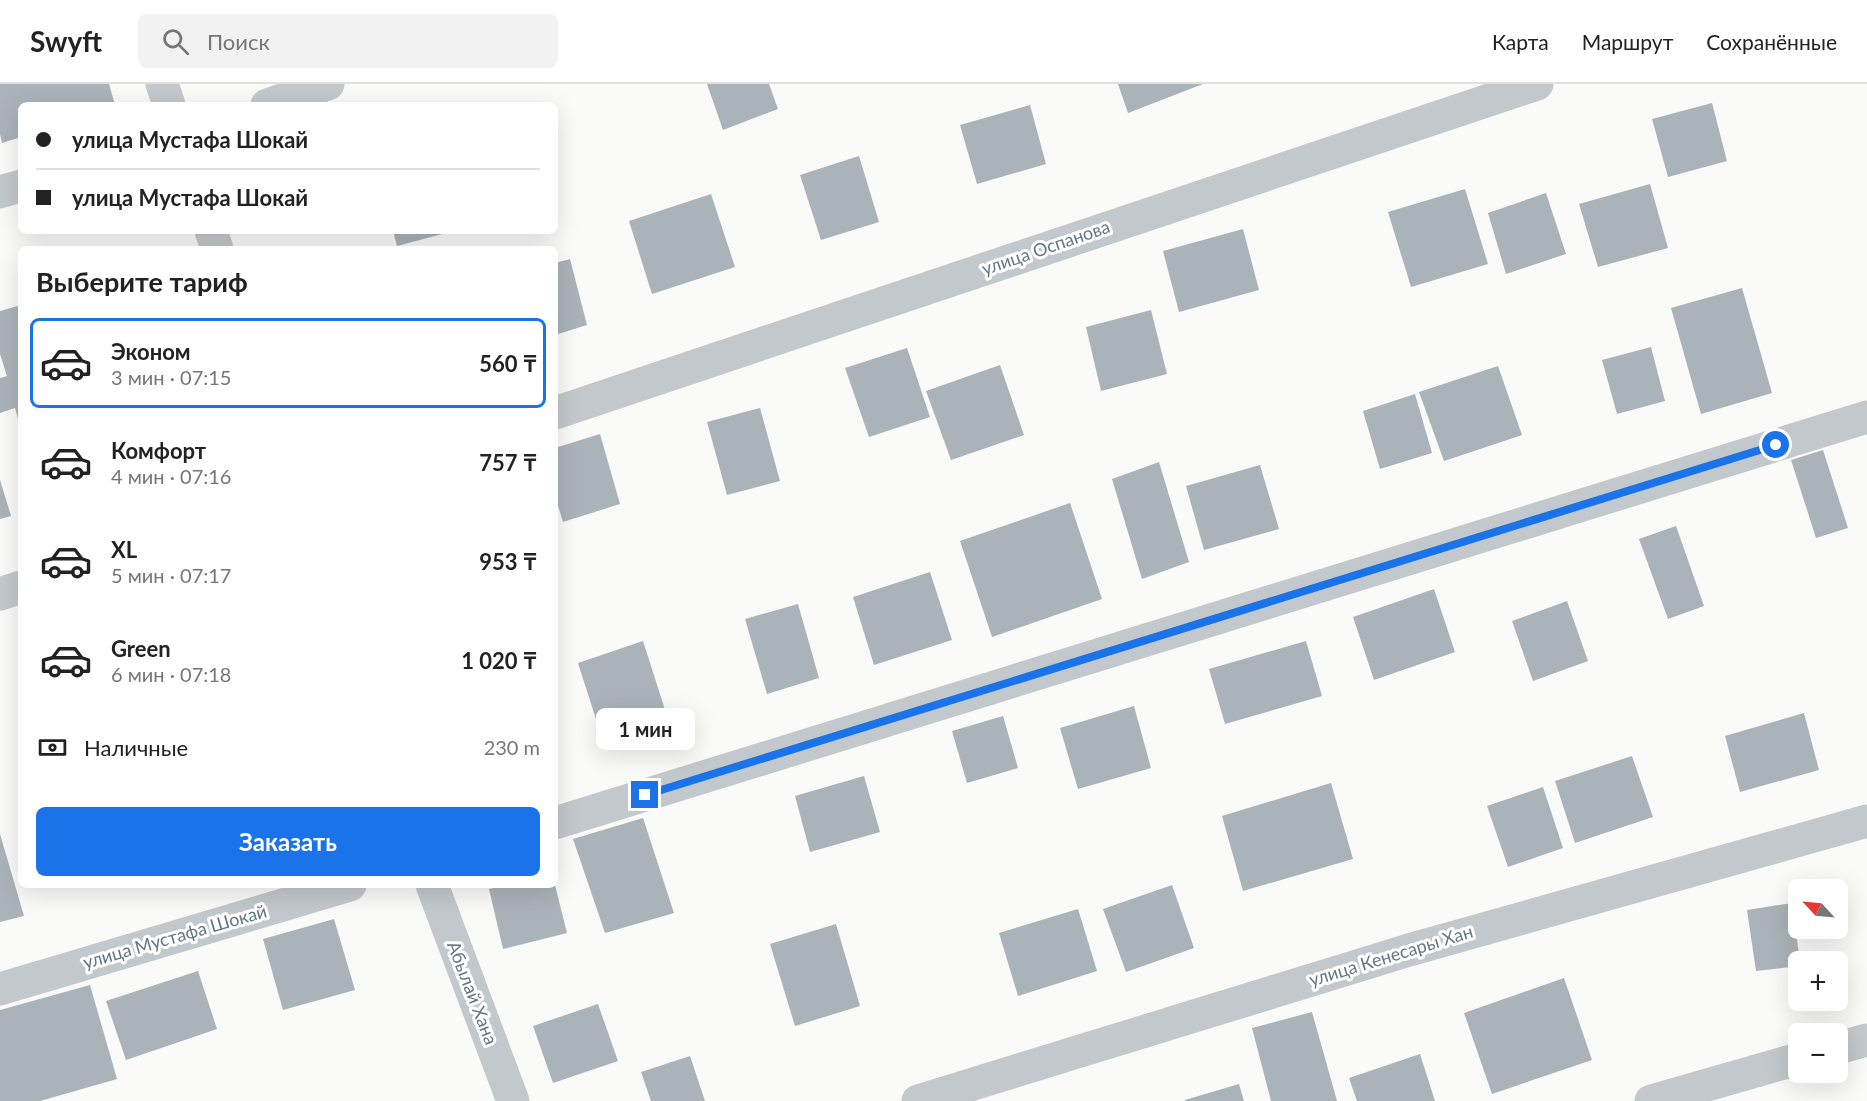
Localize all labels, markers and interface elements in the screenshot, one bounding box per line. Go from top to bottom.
search box [138,14,558,68]
text: Swyft [30,24,102,58]
icon: search [159,25,192,58]
text: Поиск [207,28,270,55]
text: Карта [1492,29,1549,54]
text: Маршрут [1582,29,1673,54]
text: Сохранённые [1706,29,1837,54]
text: улица Мустафа Шокай [72,126,308,153]
text: улица Мустафа Шокай [72,184,308,211]
street label: улица Оспанова [979,215,1113,279]
text: Выберите тариф [36,265,248,298]
icon: car [39,336,93,390]
text: Эконом [111,338,191,365]
text: 560 ₸ [479,350,537,377]
text: 3 мин · 07:15 [111,365,231,389]
route start [1762,431,1789,458]
icon: car [39,435,93,489]
text: Комфорт [111,437,206,464]
text: 757 ₸ [479,449,537,476]
text: 4 мин · 07:16 [111,464,231,488]
icon: car [39,534,93,588]
text: XL [111,536,137,563]
text: 953 ₸ [479,548,537,575]
text: 5 мин · 07:17 [111,563,231,587]
icon: car [39,633,93,687]
text: Green [111,635,171,662]
text: 1 020 ₸ [461,647,537,674]
text: 6 мин · 07:18 [111,662,231,686]
callout: 1 мин [596,708,694,750]
text: 1 мин [619,717,672,741]
icon: cash [36,731,69,764]
text: Наличные [84,734,188,761]
text: 230 m [484,735,540,759]
route end [631,781,658,808]
button: Заказать [36,807,540,876]
north arrow [1788,879,1848,939]
map controls [1788,879,1848,1083]
street label: улица Мустафа Шокай [80,899,269,973]
street label: улица Кенесары Хан [1306,920,1475,990]
street label: Абылай Хана [443,938,503,1048]
button: + [1788,951,1848,1011]
button: − [1788,1023,1848,1083]

